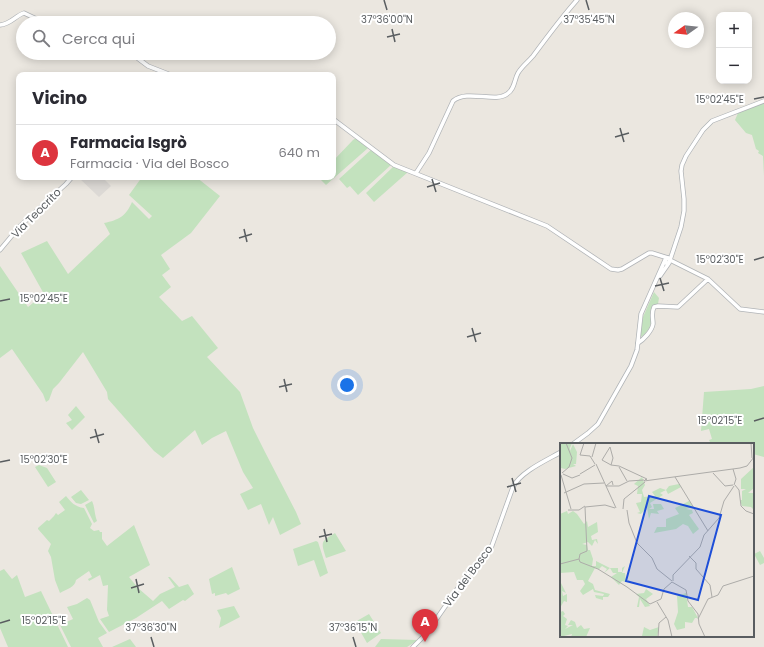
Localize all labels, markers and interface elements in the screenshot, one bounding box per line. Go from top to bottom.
text: 37°36'00"N [361,12,413,27]
text: 37°35'45"N [563,12,615,27]
north arrow [668,12,704,48]
map controls [716,12,752,84]
button: + [716,12,752,48]
search box [16,16,336,60]
icon: search [30,27,52,49]
text: Cerca qui [62,28,135,49]
button: − [716,48,752,84]
text: Vicino [32,86,87,110]
text: 15°02'45"E [696,92,744,107]
text: Farmacia Isgrò [70,132,187,153]
text: A [40,143,50,162]
text: 640 m [279,143,320,162]
text: Farmacia · Via del Bosco [70,154,229,173]
street label: Via Teocrito [7,184,65,242]
text: 15°02'30"E [696,252,744,267]
text: 15°02'45"E [20,291,68,306]
your location [337,375,357,395]
text: 15°02'15"E [698,413,742,428]
inset map [560,443,754,637]
text: 15°02'30"E [20,452,68,467]
street label: Via del Bosco [439,542,497,610]
pin: A [412,609,438,642]
text: 15°02'15"E [22,613,66,628]
text: 37°36'30"N [125,620,177,635]
text: 37°36'15"N [329,620,377,635]

